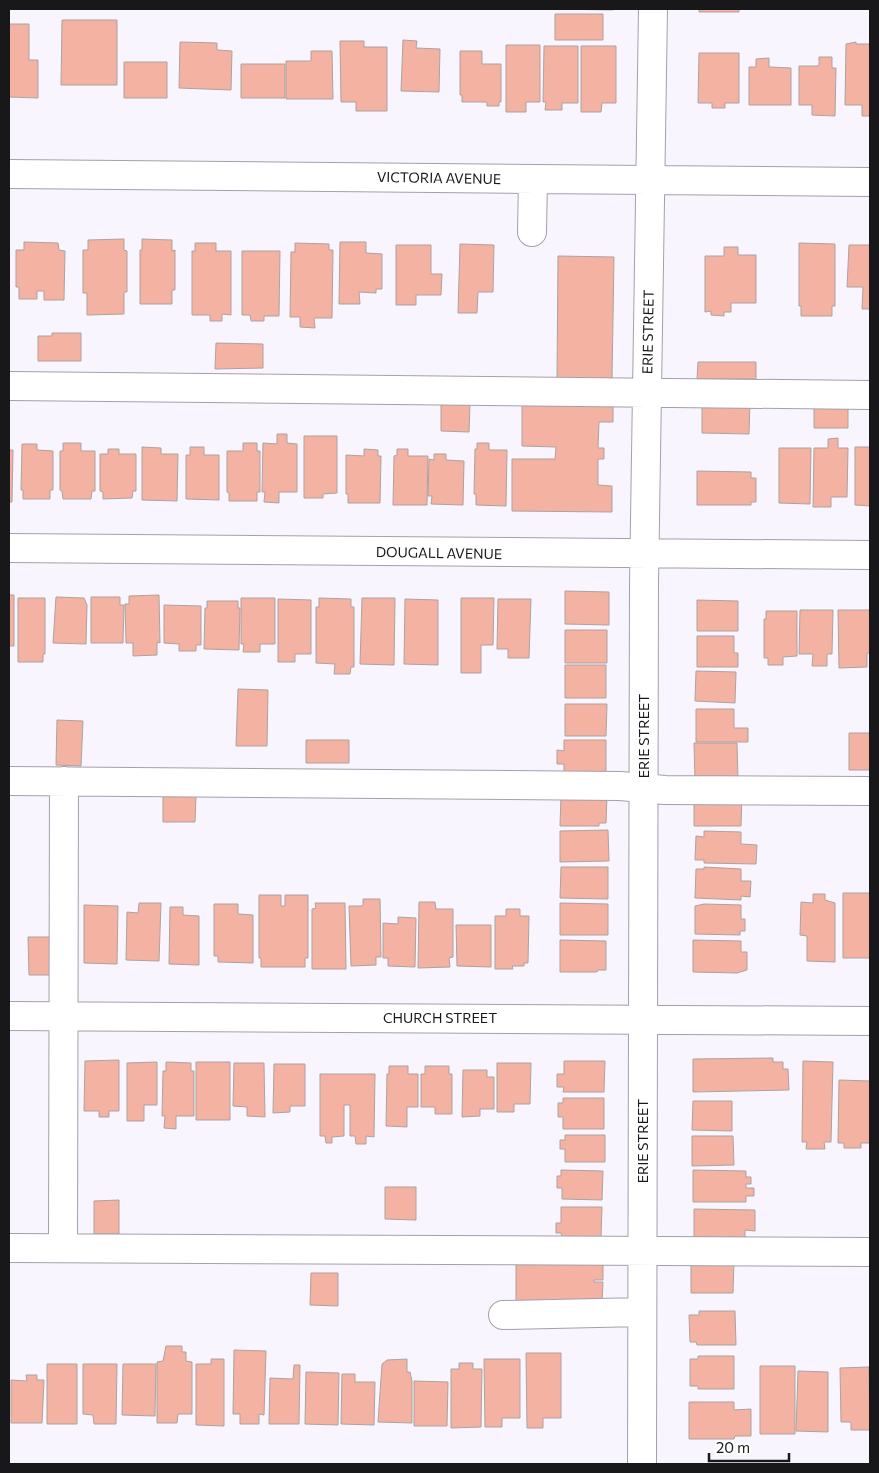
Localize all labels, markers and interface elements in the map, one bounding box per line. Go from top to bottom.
street label: VICTORIA AVENUE [377,168,501,187]
street label: ERIE STREET [638,290,657,374]
street label: DOUGALL AVENUE [376,543,502,562]
street label: ERIE STREET [635,694,652,778]
street label: CHURCH STREET [383,1009,497,1026]
street label: ERIE STREET [634,1099,651,1183]
scale bar [709,1430,789,1462]
text: 20 m [716,1438,750,1456]

